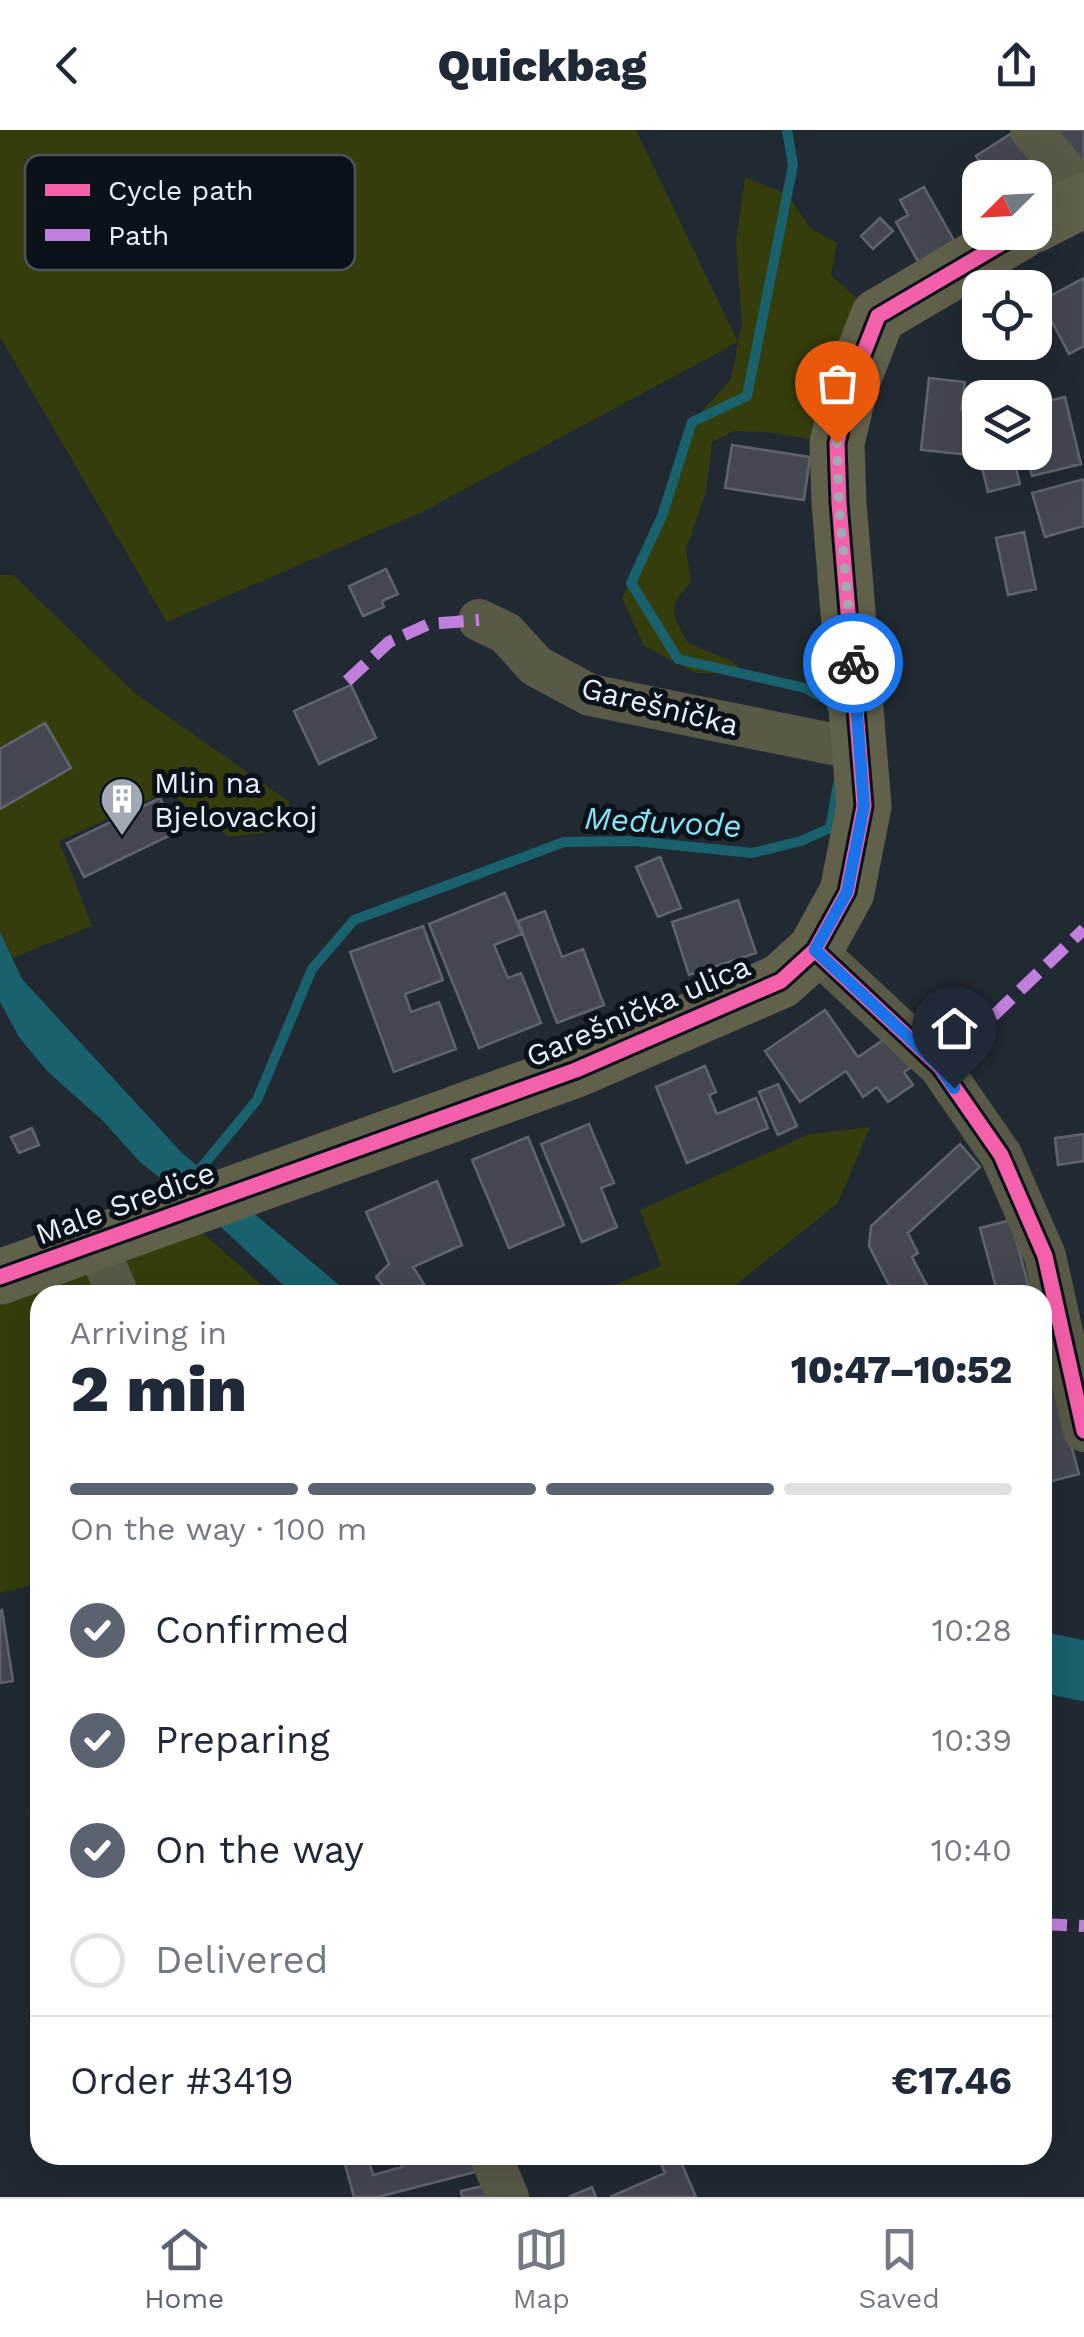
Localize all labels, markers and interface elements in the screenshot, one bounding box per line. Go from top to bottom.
icon: back [40,38,95,93]
icon: share [989,38,1044,93]
text: Quickbag [438,39,646,92]
legend [25,155,355,270]
north arrow [962,160,1052,250]
map controls [962,160,1052,470]
text: Cycle path [108,174,254,207]
text: Path [108,219,169,252]
button: locate [962,270,1052,360]
pin [795,341,880,444]
icon: bag [810,356,865,411]
button: layers [962,380,1052,470]
courier [803,613,903,713]
icon: bike [826,636,881,691]
street label: Garešnička [578,670,742,742]
place label: Mlin na Bjelovackoj [154,765,318,834]
building icon: Mlin na Bjelovackoj [99,776,145,837]
water label: Međuvode [583,799,743,845]
street label: Garešnička ulica [521,948,755,1074]
pin [912,986,997,1089]
icon: home [927,1001,982,1056]
street label: Male Sredice [31,1154,219,1252]
text: Arriving in [70,1314,227,1352]
text: 10:47–10:52 [791,1348,1012,1392]
text: 2 min [70,1351,247,1427]
text: On the way · 100 m [70,1510,367,1548]
icon: check [70,1603,125,1658]
text: Confirmed [155,1608,350,1652]
text: 10:28 [932,1611,1012,1649]
icon: check [70,1713,125,1768]
text: Preparing [155,1718,330,1762]
text: 10:39 [932,1721,1012,1759]
icon: check [70,1823,125,1878]
text: On the way [155,1828,364,1872]
text: 10:40 [931,1831,1012,1869]
text: Delivered [155,1938,328,1982]
text: Order #3419 [70,2059,294,2103]
text: €17.46 [892,2059,1012,2103]
tab: Home [144,2222,224,2315]
tab: Map [513,2222,570,2315]
tab: Saved [858,2222,940,2315]

